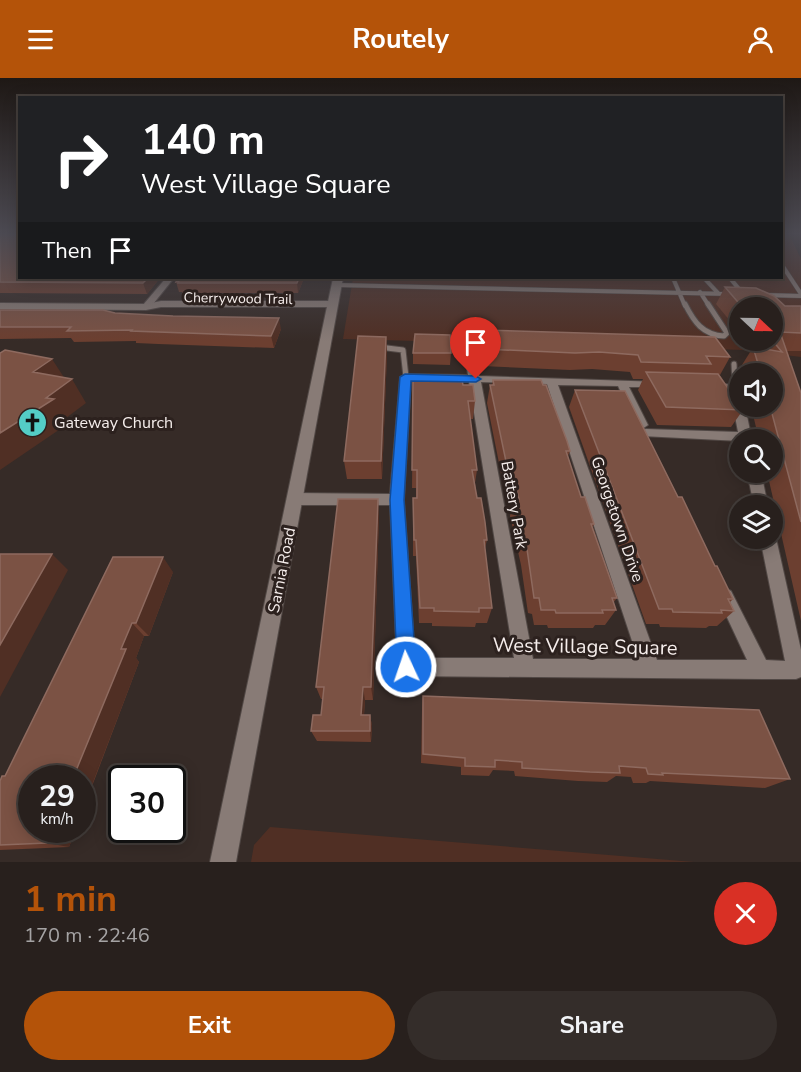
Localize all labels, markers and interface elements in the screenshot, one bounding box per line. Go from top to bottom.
text: Routely [352,21,449,58]
icon: menu [24,23,57,56]
icon: person [744,23,777,56]
text: 140 m [141,112,265,169]
icon: right [42,120,120,198]
text: West Village Square [141,166,391,203]
icon: arrive [104,234,137,267]
text: Then [42,236,92,266]
street label: Cherrywood Trail [183,288,293,309]
north arrow [729,297,783,351]
map controls [729,297,783,549]
pin [450,317,501,379]
icon: arrive [459,326,492,359]
button: sound [729,363,783,417]
church icon: Gateway Church [17,406,49,438]
place label: Gateway Church [54,412,173,434]
button: search [729,429,783,483]
street label: Georgetown Drive [585,454,649,585]
street label: Battery Park [495,459,533,552]
button: layers [729,495,783,549]
street label: Sarnia Road [263,526,301,615]
street label: West Village Square [492,631,678,662]
position arrow [374,635,438,699]
speed limit sign: 30 [108,765,186,843]
text: 29 [39,776,75,817]
text: km/h [40,809,74,829]
text: 1 min [24,875,117,924]
button: close [714,882,777,945]
text: 170 m · 22:46 [24,922,150,949]
button: Exit [24,991,395,1060]
button: Share [407,991,777,1060]

